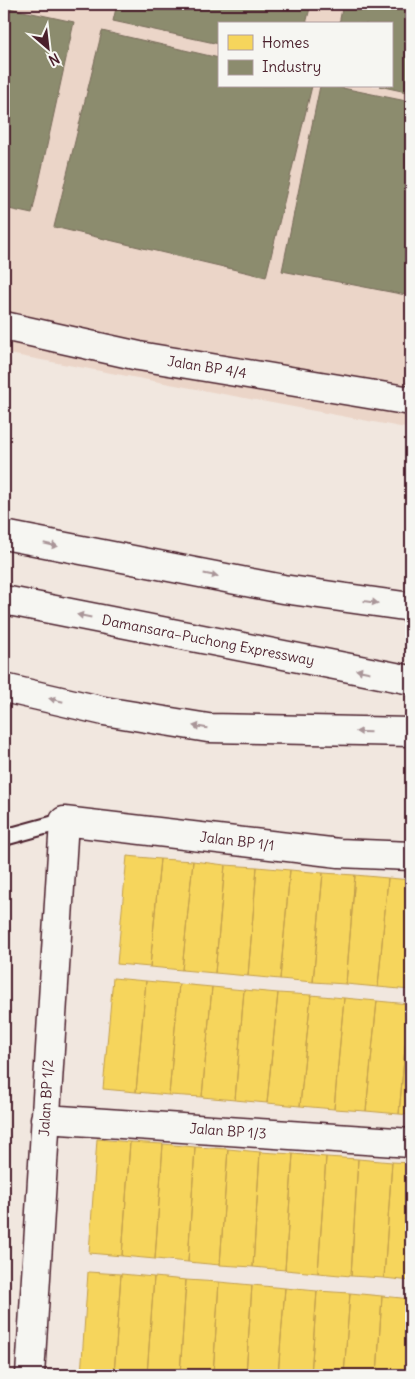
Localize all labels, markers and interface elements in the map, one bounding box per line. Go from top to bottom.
north arrow [22,22,72,72]
legend [218,22,392,88]
text: Homes [262,33,309,52]
text: N [46,49,63,70]
text: Industry [262,57,321,76]
street label: Jalan BP 4/4 [166,352,248,382]
one-way arrow [44,541,59,549]
one-way arrow [203,572,219,580]
one-way arrow [364,598,380,606]
one-way arrow [75,611,91,619]
street label: Damansara–Puchong Expressway [100,611,316,669]
one-way arrow [355,666,371,674]
one-way arrow [49,696,64,704]
one-way arrow [192,722,208,730]
one-way arrow [354,727,370,735]
street label: Jalan BP 1/1 [199,828,275,854]
street label: Jalan BP 1/2 [35,1059,57,1137]
street label: Jalan BP 1/3 [189,1119,267,1143]

